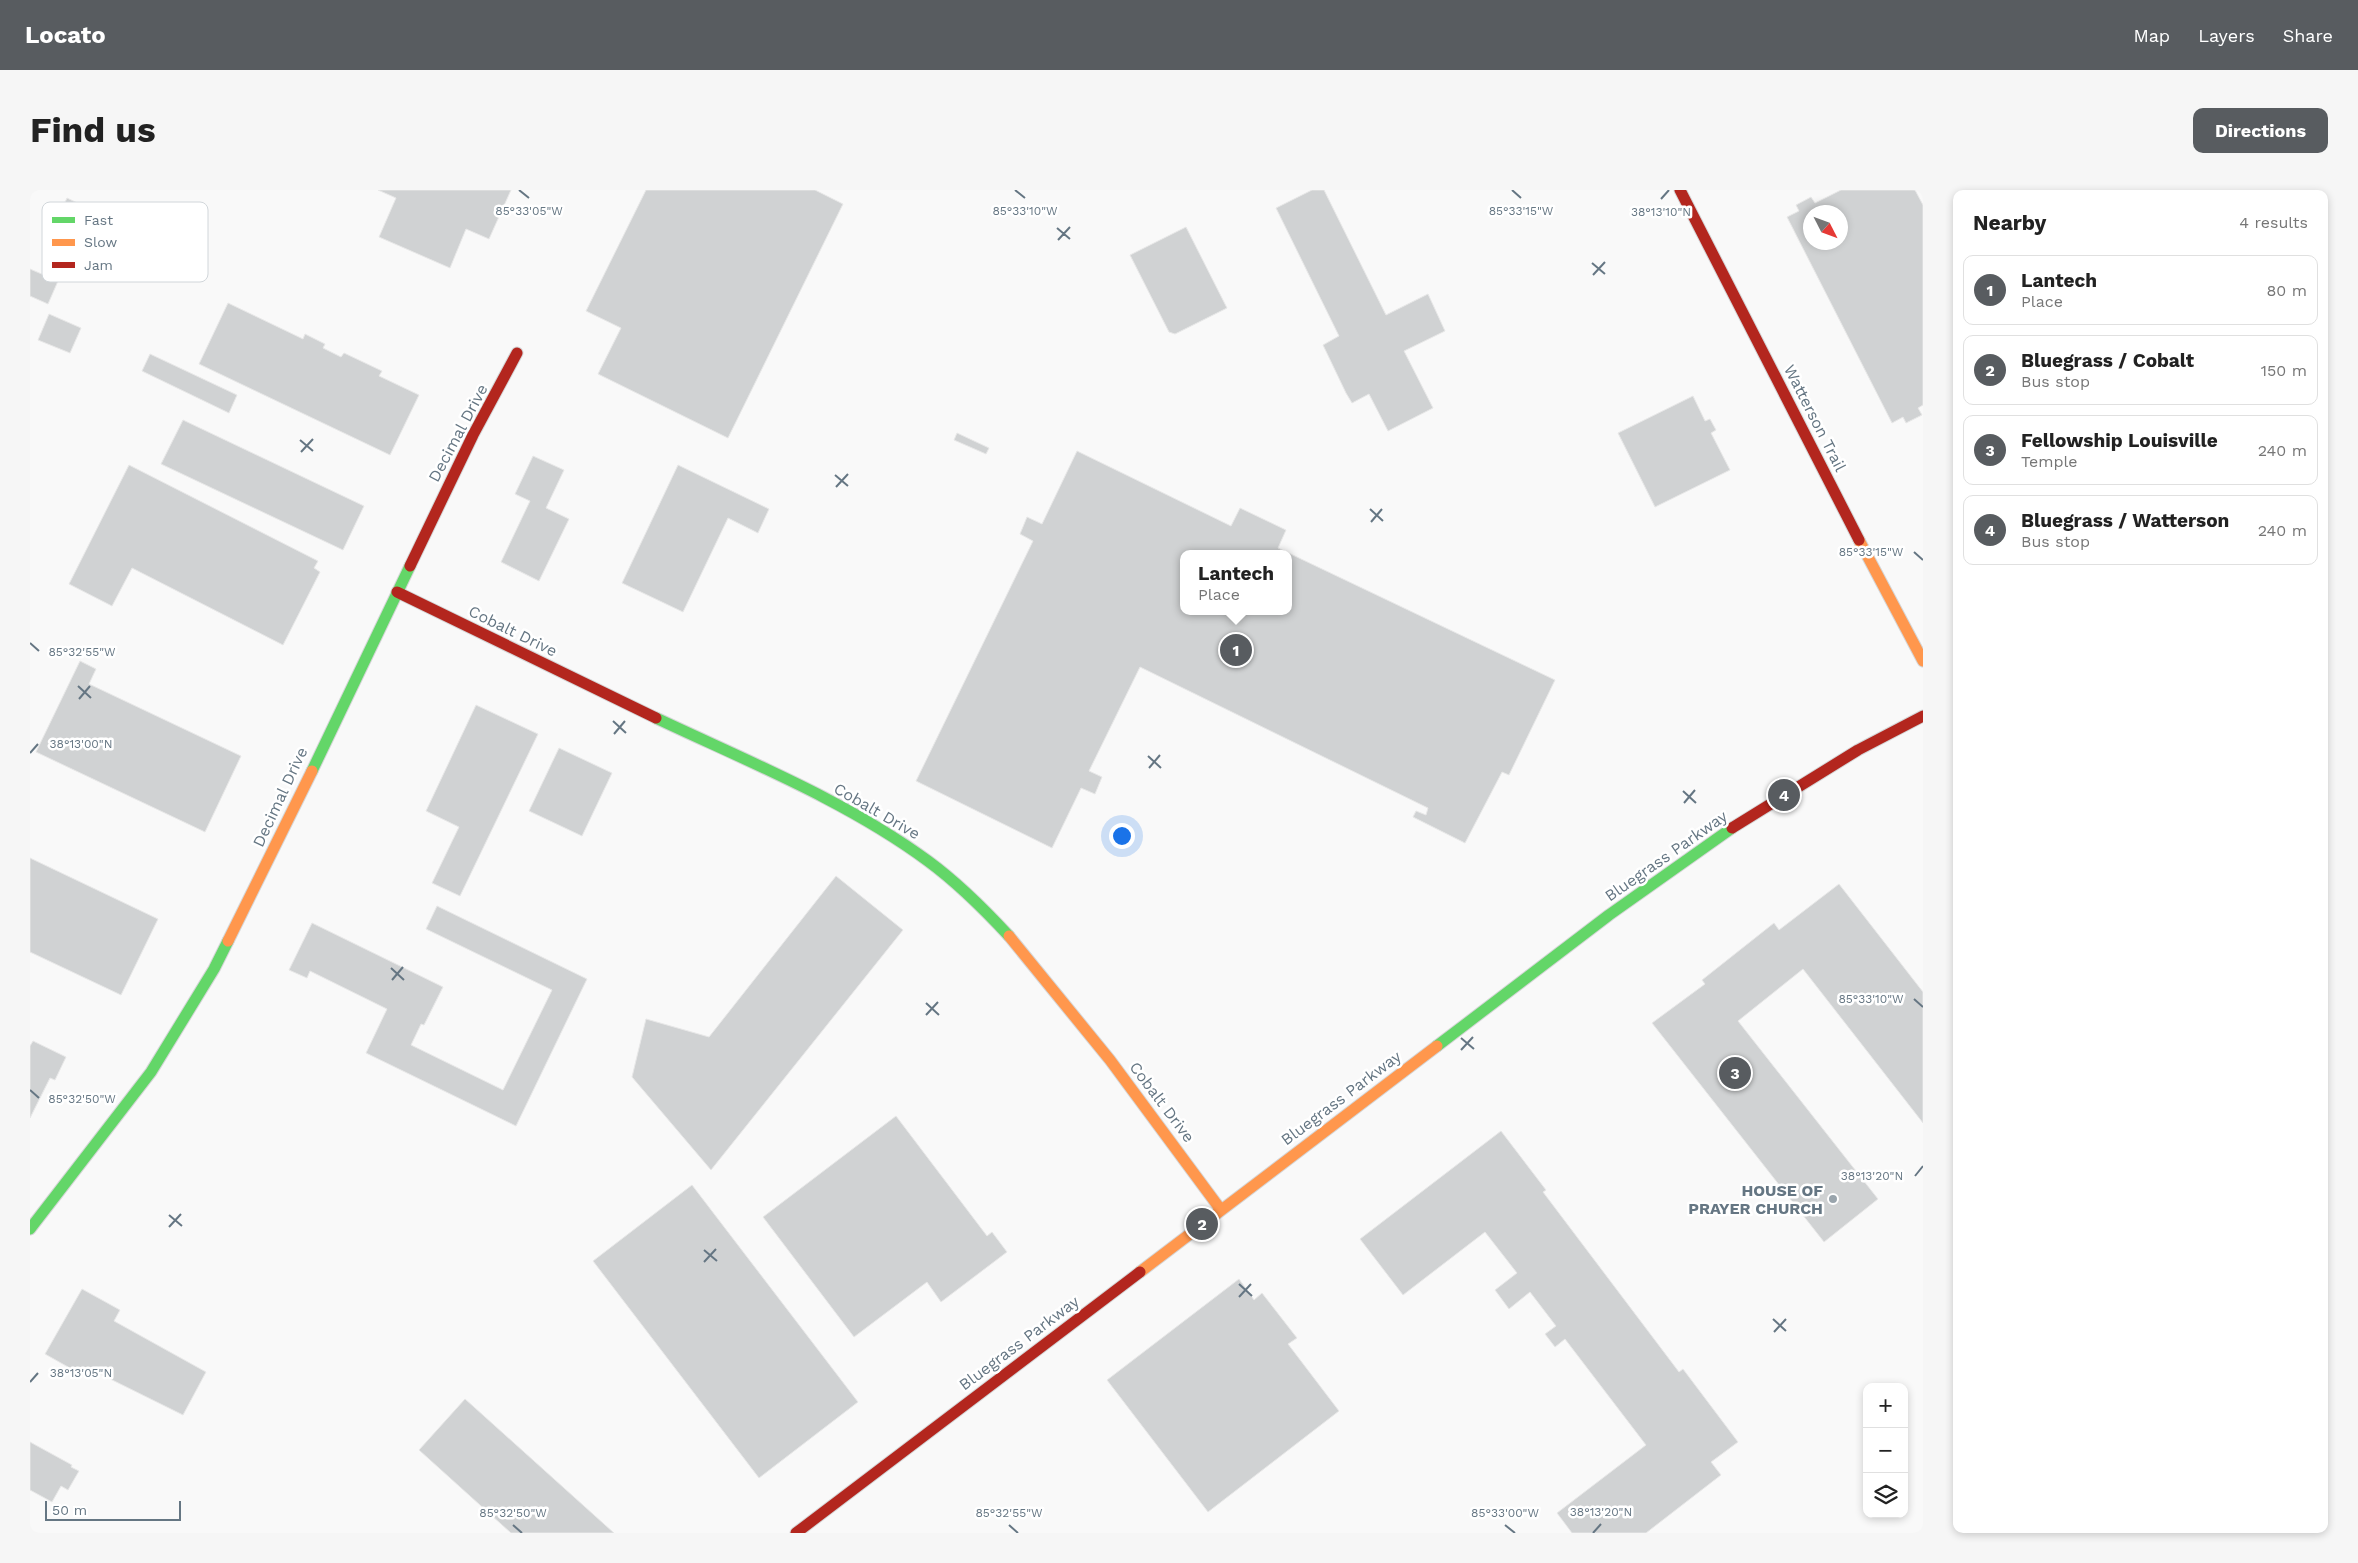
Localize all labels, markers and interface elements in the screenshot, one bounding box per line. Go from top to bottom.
text: Locato [25,21,106,49]
text: Map [2133,25,2170,46]
text: Layers [2198,25,2255,46]
text: Share [2283,25,2333,46]
button: Directions [2193,108,2328,153]
text: Find us [30,109,156,151]
legend [42,202,208,282]
text: 85°33'05"W [495,204,563,218]
text: 85°33'10"W [992,204,1058,218]
text: 85°33'15"W [1489,204,1554,218]
text: 38°13'10"N [1631,205,1691,219]
north arrow [1803,205,1848,250]
text: Nearby [1973,210,2046,235]
text: Fast [84,212,113,228]
text: 4 results [2239,213,2308,232]
text: Slow [84,234,117,250]
text: Jam [84,257,113,273]
text: Lantech [2021,269,2097,292]
text: 1 [1987,281,1993,300]
text: 80 m [2266,281,2307,300]
text: Place [2021,292,2063,311]
text: Bluegrass / Cobalt [2021,349,2194,372]
street label: Watterson Trail [1780,361,1850,475]
text: 2 [1985,361,1995,380]
text: 150 m [2261,361,2307,380]
text: Bus stop [2021,372,2090,391]
street label: Decimal Drive [424,381,492,485]
text: Fellowship Louisville [2021,429,2218,452]
text: 3 [1985,441,1995,460]
text: 240 m [2258,441,2307,460]
text: Temple [2021,452,2078,471]
text: Bluegrass / Watterson [2021,509,2229,532]
text: 4 [1985,521,1995,540]
text: 240 m [2258,521,2307,540]
text: Bus stop [2021,532,2090,551]
text: 85°33'15"W [1839,545,1904,559]
popup [1180,550,1292,615]
text: Lantech [1198,562,1274,585]
text: Place [1198,585,1240,604]
street label: Cobalt Drive [466,601,560,661]
pin: 1 [1220,631,1252,669]
text: 85°32'55"W [48,645,116,659]
text: 38°13'00"N [50,737,112,751]
street label: Decimal Drive [249,744,311,850]
pin: 4 [1768,776,1800,814]
street label: Cobalt Drive [831,779,923,843]
street label: Bluegrass Parkway [1601,806,1731,905]
your location [1109,823,1135,849]
text: 85°33'10"W [1838,992,1904,1006]
street label: Bluegrass Parkway [1277,1046,1405,1149]
pin: 3 [1719,1054,1751,1092]
street label: Cobalt Drive [1125,1058,1199,1146]
text: 85°32'50"W [48,1092,116,1106]
text: 38°13'20"N [1841,1169,1903,1183]
place label: HOUSE OF PRAYER CHURCH [1688,1181,1823,1218]
marker: HOUSE OF PRAYER CHURCH [1827,1193,1839,1205]
pin: 2 [1186,1205,1218,1243]
street label: Bluegrass Parkway [955,1291,1083,1394]
text: 38°13'05"N [50,1366,112,1380]
map controls [1863,1383,1908,1518]
button: + [1863,1383,1908,1428]
button: − [1863,1428,1908,1473]
button: layers [1863,1473,1908,1518]
scale bar [45,1498,181,1521]
text: 50 m [52,1502,87,1518]
text: 38°13'20"N [1570,1505,1632,1519]
text: 85°32'50"W [479,1506,547,1520]
text: 85°32'55"W [975,1506,1043,1520]
text: 85°33'00"W [1471,1506,1539,1520]

